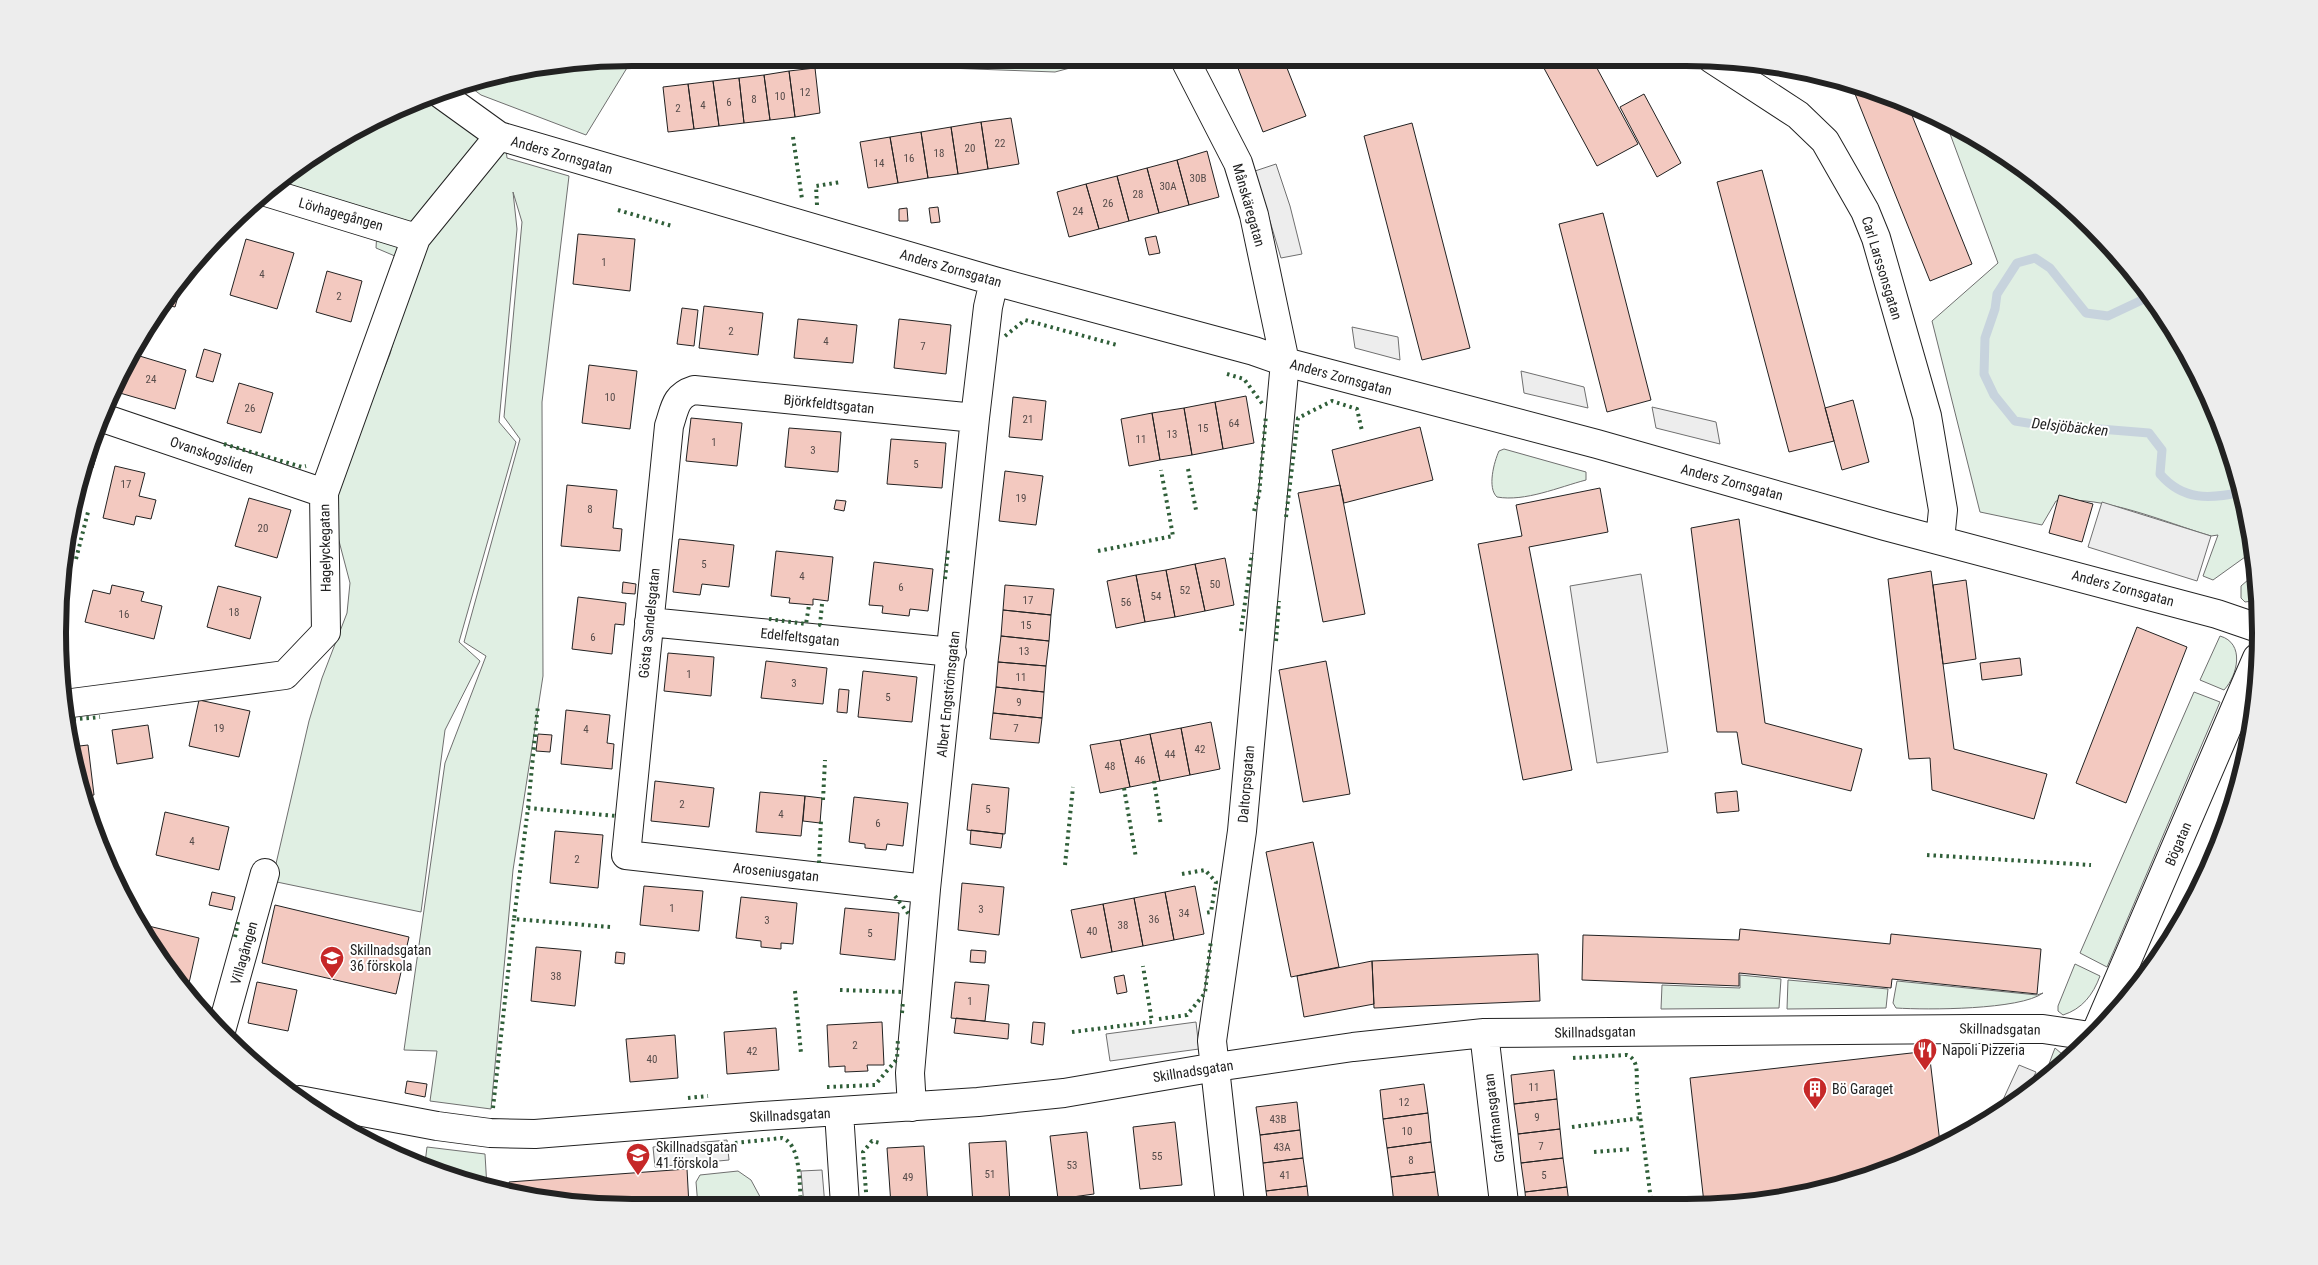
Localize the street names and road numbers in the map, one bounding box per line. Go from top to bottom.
street label: Anders Zornsgatan [509,133,615,177]
street label: Månskäregatan [1230,162,1268,248]
street label: Lövhagegången [297,194,385,234]
street label: Carl Larssonsgatan [1859,214,1905,322]
street label: Anders Zornsgatan [898,246,1004,290]
street label: Anders Zornsgatan [1288,356,1394,398]
street label: Björkfeldtsgatan [783,391,875,417]
street label: Ovanskogsliden [168,433,256,477]
street label: Anders Zornsgatan [1679,461,1785,503]
street label: Hagelyckegatan [316,504,334,592]
street label: Gösta Sandelsgatan [635,567,663,679]
street label: Anders Zornsgatan [2070,567,2176,609]
street label: Edelfeltsgatan [760,625,840,649]
street label: Albert Engströmsgatan [933,630,963,758]
street label: Daltorpsgatan [1235,745,1257,823]
street label: Bögatan [2162,820,2194,868]
street label: Aroseniusgatan [732,860,820,884]
street label: Villagången [227,920,261,986]
street label: Skillnadsgatan [1959,1020,2041,1038]
street label: Skillnadsgatan [1554,1023,1636,1041]
street label: Skillnadsgatan [1152,1057,1234,1085]
street label: Graffmansgatan [1481,1073,1507,1163]
street label: Skillnadsgatan [749,1105,831,1125]

